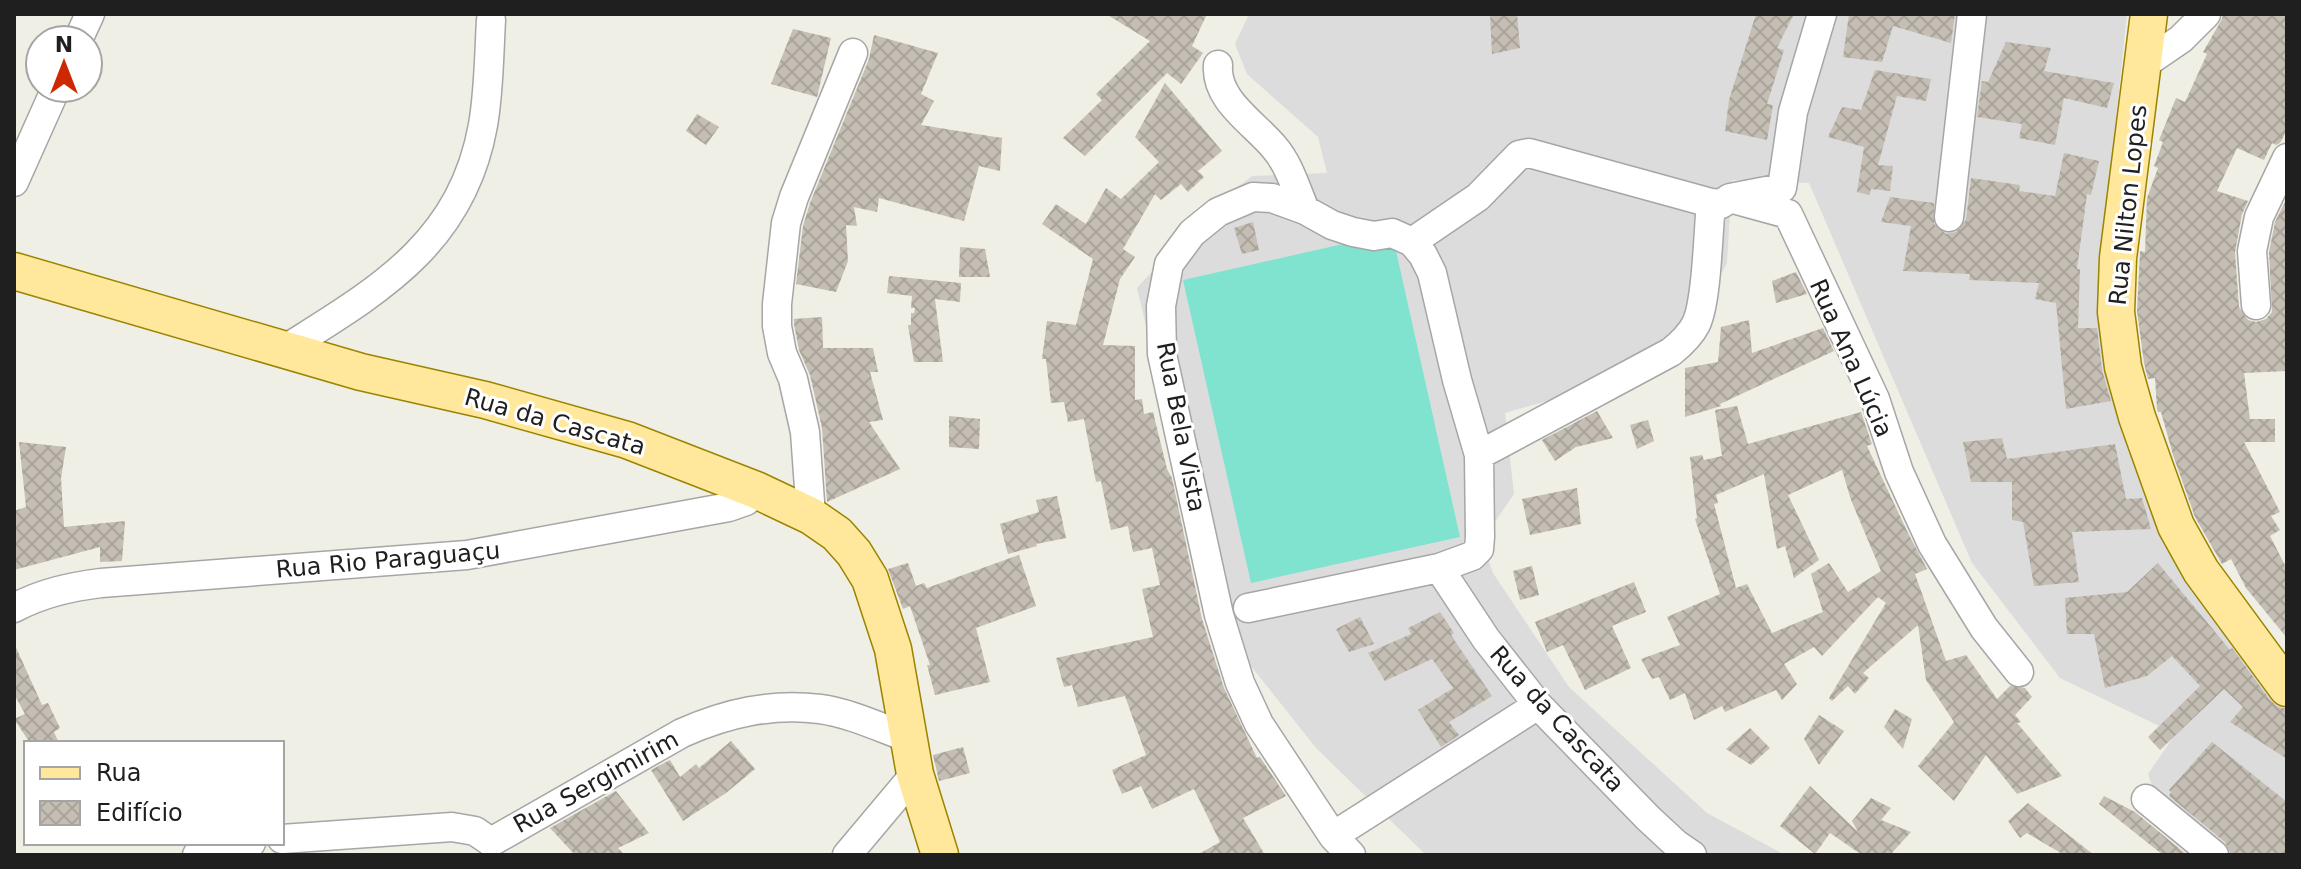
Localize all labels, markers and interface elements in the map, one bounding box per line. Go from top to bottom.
north arrow [24,24,104,104]
text: N [55,32,73,57]
street label: Rua Nilton Lopes [2104,103,2152,307]
street label: Rua Ana Lúcia [1804,275,1898,441]
street label: Rua Bela Vista [1151,340,1211,514]
street label: Rua da Cascata [461,383,649,461]
street label: Rua Rio Paraguaçu [275,536,501,584]
street label: Rua da Cascata [1484,640,1630,798]
street label: Rua Sergimirim [509,725,683,839]
legend [24,741,284,845]
text: Rua [96,759,142,787]
text: Edifício [96,799,183,827]

